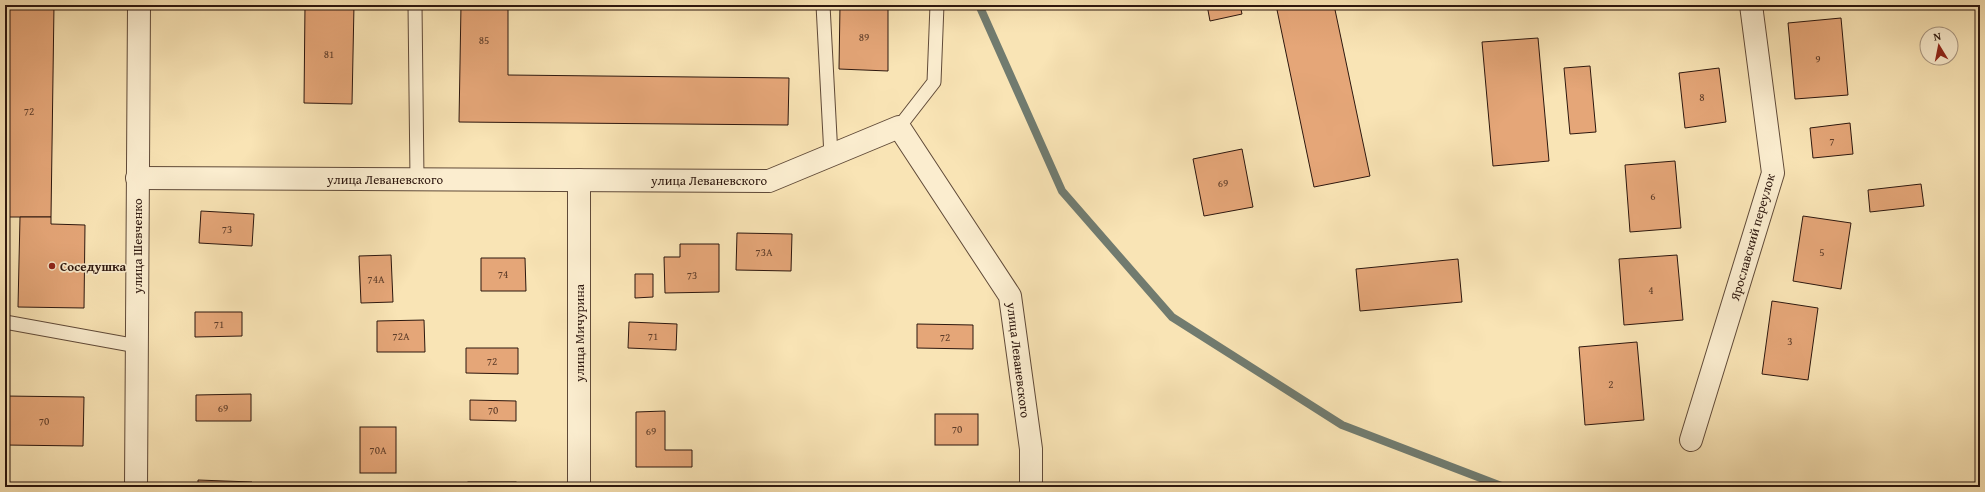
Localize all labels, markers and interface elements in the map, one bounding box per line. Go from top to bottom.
north arrow [1919,26,1959,66]
text: N [1932,28,1943,45]
house number: 89 [859,29,869,45]
house number: 85 [479,32,489,48]
house number: 81 [324,46,334,62]
house number: 9 [1815,51,1821,67]
house number: 8 [1699,89,1705,105]
house number: 72 [24,103,34,119]
house number: 7 [1829,133,1835,149]
street label: улица Леваневского [326,170,443,189]
street label: улица Леваневского [650,171,767,190]
street label: Ярославский переулок [1725,171,1780,304]
house number: 69 [1218,175,1228,191]
house number: 6 [1650,188,1656,204]
street label: улица Шевченко [128,198,147,295]
house number: 73 [222,221,232,237]
house number: 73А [755,244,773,260]
house number: 5 [1819,244,1825,260]
place label: Соседушка [60,257,127,276]
marker: Соседушка [47,261,57,271]
house number: 74 [498,266,508,282]
house number: 73 [687,267,697,283]
house number: 74А [367,271,385,287]
house number: 4 [1648,282,1654,298]
street label: улица Мичурина [570,283,589,383]
street label: улица Леваневского [1002,300,1035,419]
house number: 71 [214,316,224,332]
house number: 72А [392,328,410,344]
house number: 71 [648,328,658,344]
house number: 72 [940,329,950,345]
house number: 3 [1787,333,1793,349]
house number: 72 [487,353,497,369]
house number: 2 [1608,376,1614,392]
house number: 69 [218,400,228,416]
house number: 70 [488,402,498,418]
house number: 70 [39,413,49,429]
house number: 70 [952,421,962,437]
house number: 69 [646,423,656,439]
house number: 70А [369,442,387,458]

